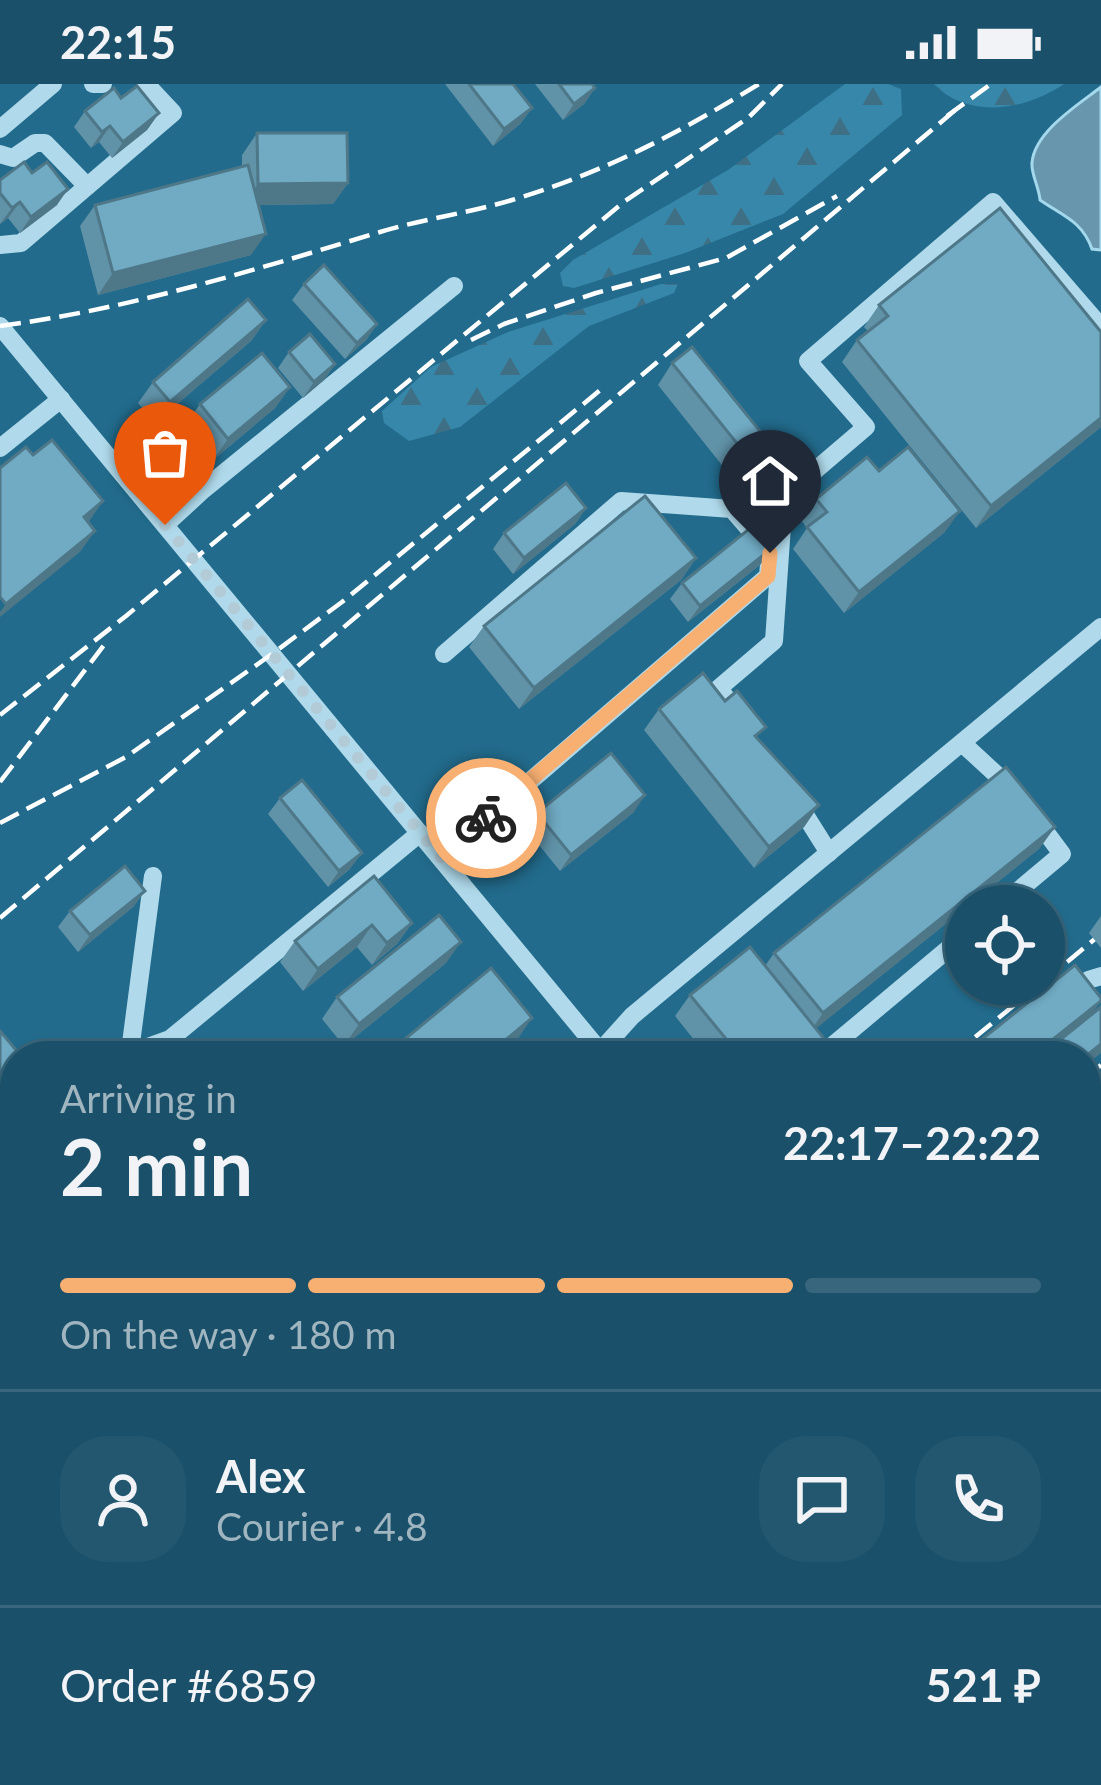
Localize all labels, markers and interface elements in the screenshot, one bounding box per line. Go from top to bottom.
text: 22:15 [60,15,176,69]
pin [114,402,216,525]
icon: bag [132,420,198,486]
pin [719,430,821,553]
icon: home [737,448,803,514]
courier [426,758,546,878]
icon: bike [453,785,519,851]
map controls [945,885,1065,1005]
button: locate [945,885,1065,1005]
text: Arriving in [60,1075,237,1121]
text: 22:17–22:22 [783,1116,1041,1170]
text: 2 min [60,1119,253,1213]
text: On the way · 180 m [60,1311,397,1357]
button: person [60,1436,186,1562]
button: chat [759,1436,885,1562]
button: phone [915,1436,1041,1562]
text: Alex [216,1449,306,1503]
text: Courier · 4.8 [216,1503,428,1549]
text: Order #6859 [60,1658,318,1712]
text: 521 ₽ [926,1658,1041,1712]

